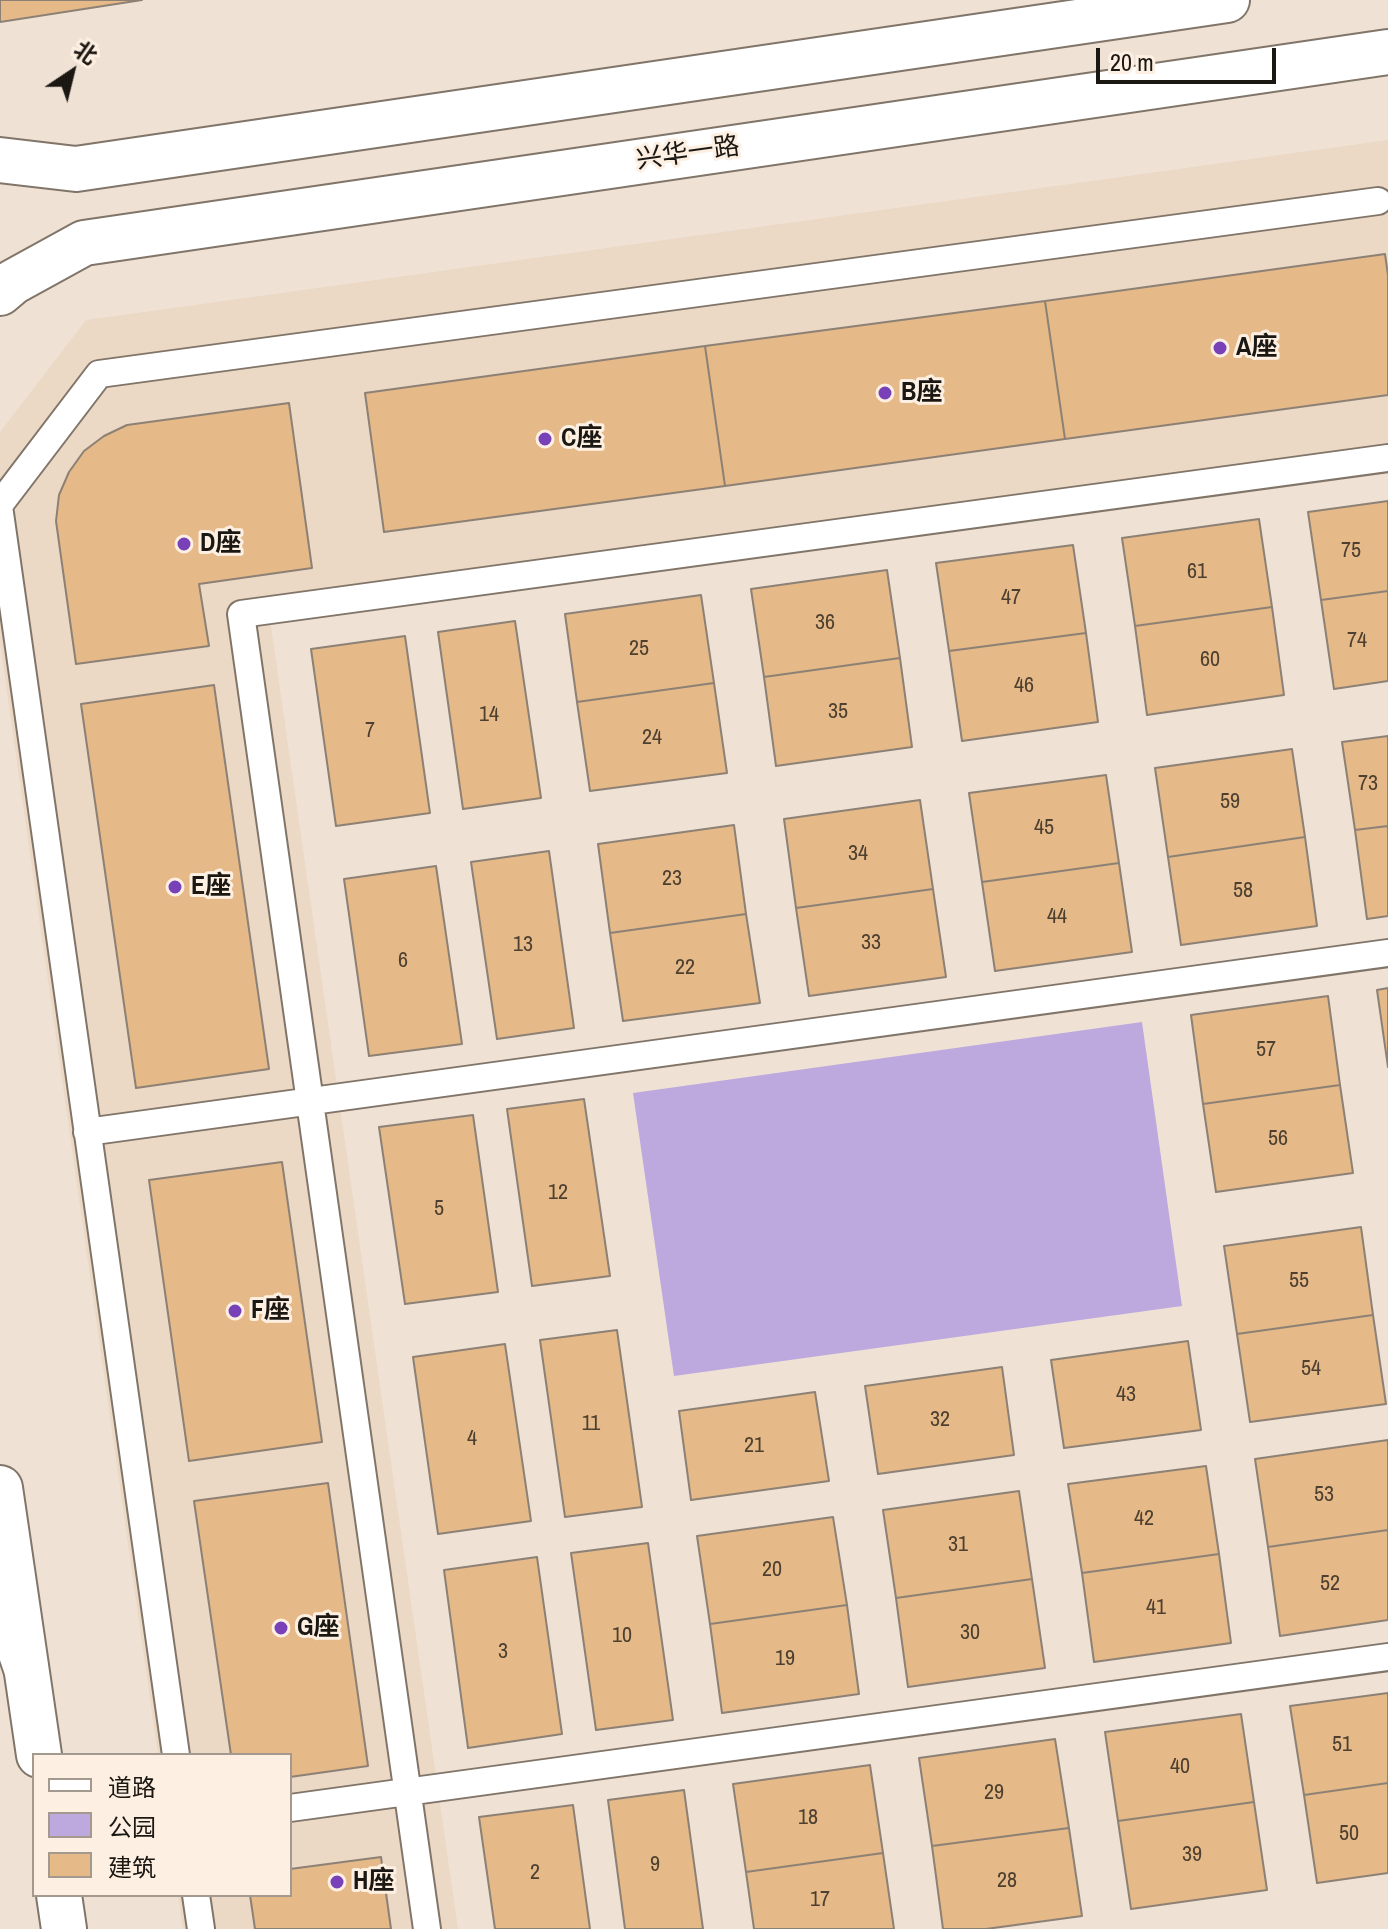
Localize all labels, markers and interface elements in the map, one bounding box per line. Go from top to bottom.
north arrow [32,32,112,112]
scale bar [1100,32,1280,82]
text: 北 [68,34,103,71]
text: 20 m [1110,46,1154,78]
street label: 兴华一路 [634,131,742,177]
place label: A座 [1236,332,1277,364]
marker: A座 [1211,339,1229,357]
place label: B座 [901,377,942,409]
marker: B座 [876,384,894,402]
place label: C座 [561,423,602,455]
marker: C座 [536,430,554,448]
place label: D座 [200,528,241,560]
marker: D座 [175,535,193,553]
house number: 75 [1341,538,1361,564]
house number: 61 [1187,559,1207,585]
house number: 47 [1001,585,1021,611]
house number: 36 [815,610,835,636]
house number: 74 [1347,628,1367,654]
house number: 25 [629,636,649,662]
house number: 60 [1200,647,1220,673]
house number: 46 [1014,673,1034,699]
house number: 35 [828,699,848,725]
house number: 14 [479,702,499,728]
house number: 7 [365,718,375,744]
house number: 24 [642,725,662,751]
house number: 73 [1358,771,1378,797]
house number: 59 [1220,789,1240,815]
house number: 45 [1034,815,1054,841]
house number: 34 [848,841,868,867]
house number: 23 [662,866,682,892]
place label: E座 [191,871,231,903]
marker: E座 [166,878,184,896]
house number: 58 [1233,878,1253,904]
house number: 44 [1047,904,1067,930]
house number: 33 [861,930,881,956]
house number: 13 [513,932,533,958]
house number: 6 [398,948,408,974]
house number: 22 [675,955,695,981]
house number: 57 [1256,1037,1276,1063]
house number: 56 [1268,1126,1288,1152]
house number: 12 [548,1180,568,1206]
house number: 5 [434,1196,444,1222]
house number: 55 [1289,1268,1309,1294]
place label: F座 [251,1295,290,1327]
marker: F座 [226,1302,244,1320]
house number: 54 [1301,1356,1321,1382]
house number: 43 [1116,1382,1136,1408]
house number: 32 [930,1407,950,1433]
house number: 11 [582,1411,600,1437]
house number: 4 [467,1426,477,1452]
house number: 21 [744,1433,764,1459]
house number: 53 [1314,1482,1334,1508]
house number: 42 [1134,1506,1154,1532]
house number: 31 [948,1532,968,1558]
house number: 20 [762,1557,782,1583]
house number: 52 [1320,1571,1340,1597]
house number: 41 [1146,1595,1166,1621]
place label: G座 [297,1612,340,1644]
marker: G座 [272,1619,290,1637]
house number: 30 [960,1620,980,1646]
house number: 10 [612,1623,632,1649]
house number: 3 [498,1639,508,1665]
house number: 19 [775,1646,795,1672]
house number: 51 [1332,1732,1352,1758]
legend [32,1753,292,1897]
house number: 40 [1170,1754,1190,1780]
text: 道路 [108,1771,156,1803]
house number: 29 [984,1780,1004,1806]
house number: 18 [798,1805,818,1831]
text: 公园 [108,1811,156,1843]
house number: 50 [1339,1821,1359,1847]
house number: 39 [1182,1842,1202,1868]
text: 建筑 [108,1851,156,1883]
house number: 9 [650,1852,660,1878]
house number: 2 [530,1860,540,1886]
place label: H座 [353,1866,394,1898]
house number: 28 [997,1868,1017,1894]
marker: H座 [328,1873,346,1891]
house number: 17 [810,1887,830,1913]

